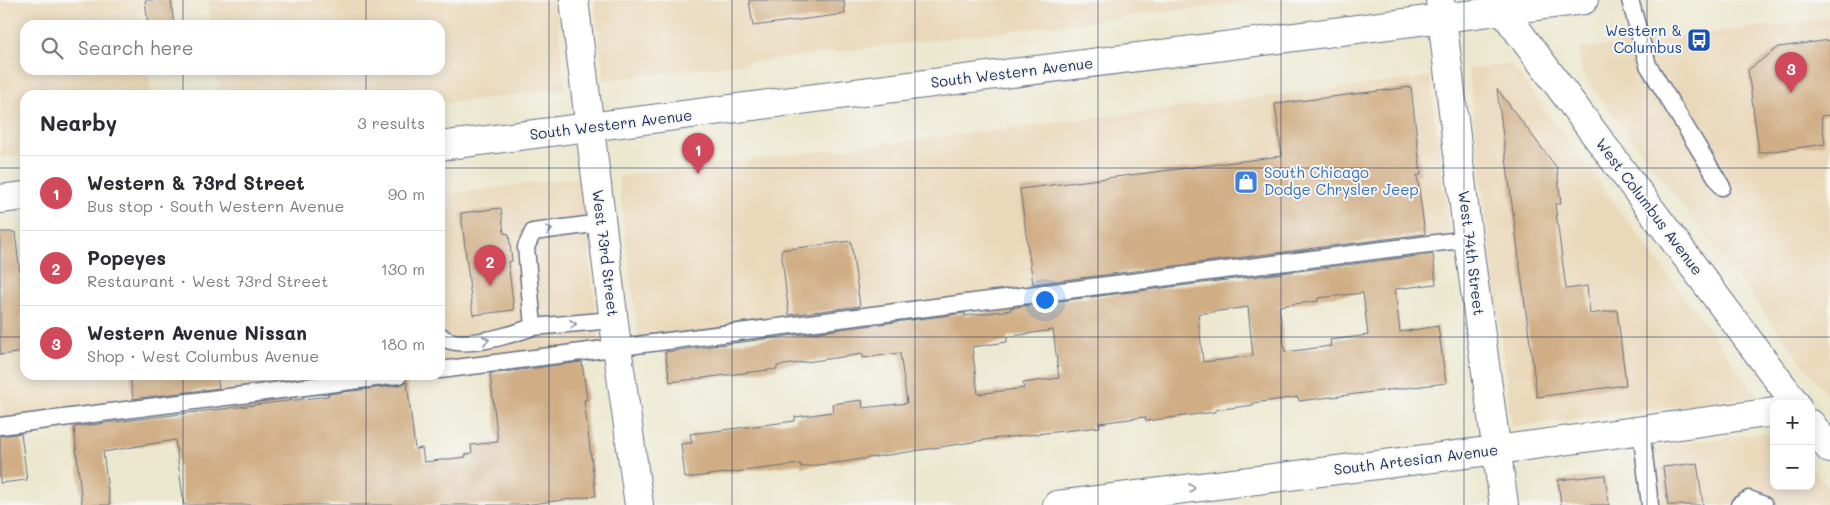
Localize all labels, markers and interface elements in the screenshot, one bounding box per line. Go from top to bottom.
search box [20,20,445,75]
place label: Western & Columbus [1605,20,1682,57]
bus stop icon: Western & Columbus [1686,27,1712,53]
icon: search [38,34,66,62]
text: Search here [78,35,194,60]
street label: South Western Avenue [929,52,1094,92]
pin: 3 [1775,52,1807,93]
street label: South Western Avenue [528,104,693,144]
text: Nearby [40,109,117,136]
text: 3 results [357,112,425,133]
pin: 1 [682,133,714,174]
street label: West Columbus Avenue [1592,134,1708,279]
place label: South Chicago Dodge Chrysler Jeep [1264,162,1419,199]
shop icon: South Chicago Dodge Chrysler Jeep [1233,169,1259,195]
text: Western & 73rd Street [87,170,305,195]
text: 1 [52,183,60,204]
text: 90 m [388,183,425,204]
street label: West 73rd Street [588,188,624,318]
street label: West 74th Street [1454,189,1490,317]
text: Bus stop · South Western Avenue [87,195,344,216]
one-way arrow [545,225,553,236]
text: Popeyes [87,245,166,270]
pin: 2 [474,245,506,286]
text: 2 [52,258,60,279]
text: 130 m [381,258,425,279]
text: Restaurant · West 73rd Street [87,270,328,291]
your location [1032,287,1058,313]
one-way arrow [570,319,578,330]
text: Western Avenue Nissan [87,320,307,345]
text: 3 [51,333,61,354]
text: 180 m [380,333,425,354]
one-way arrow [482,335,490,345]
text: Shop · West Columbus Avenue [87,345,319,366]
map controls [1770,400,1815,490]
button: + [1770,400,1815,445]
street label: South Artesian Avenue [1333,439,1499,479]
button: − [1770,445,1815,490]
one-way arrow [1189,483,1197,494]

